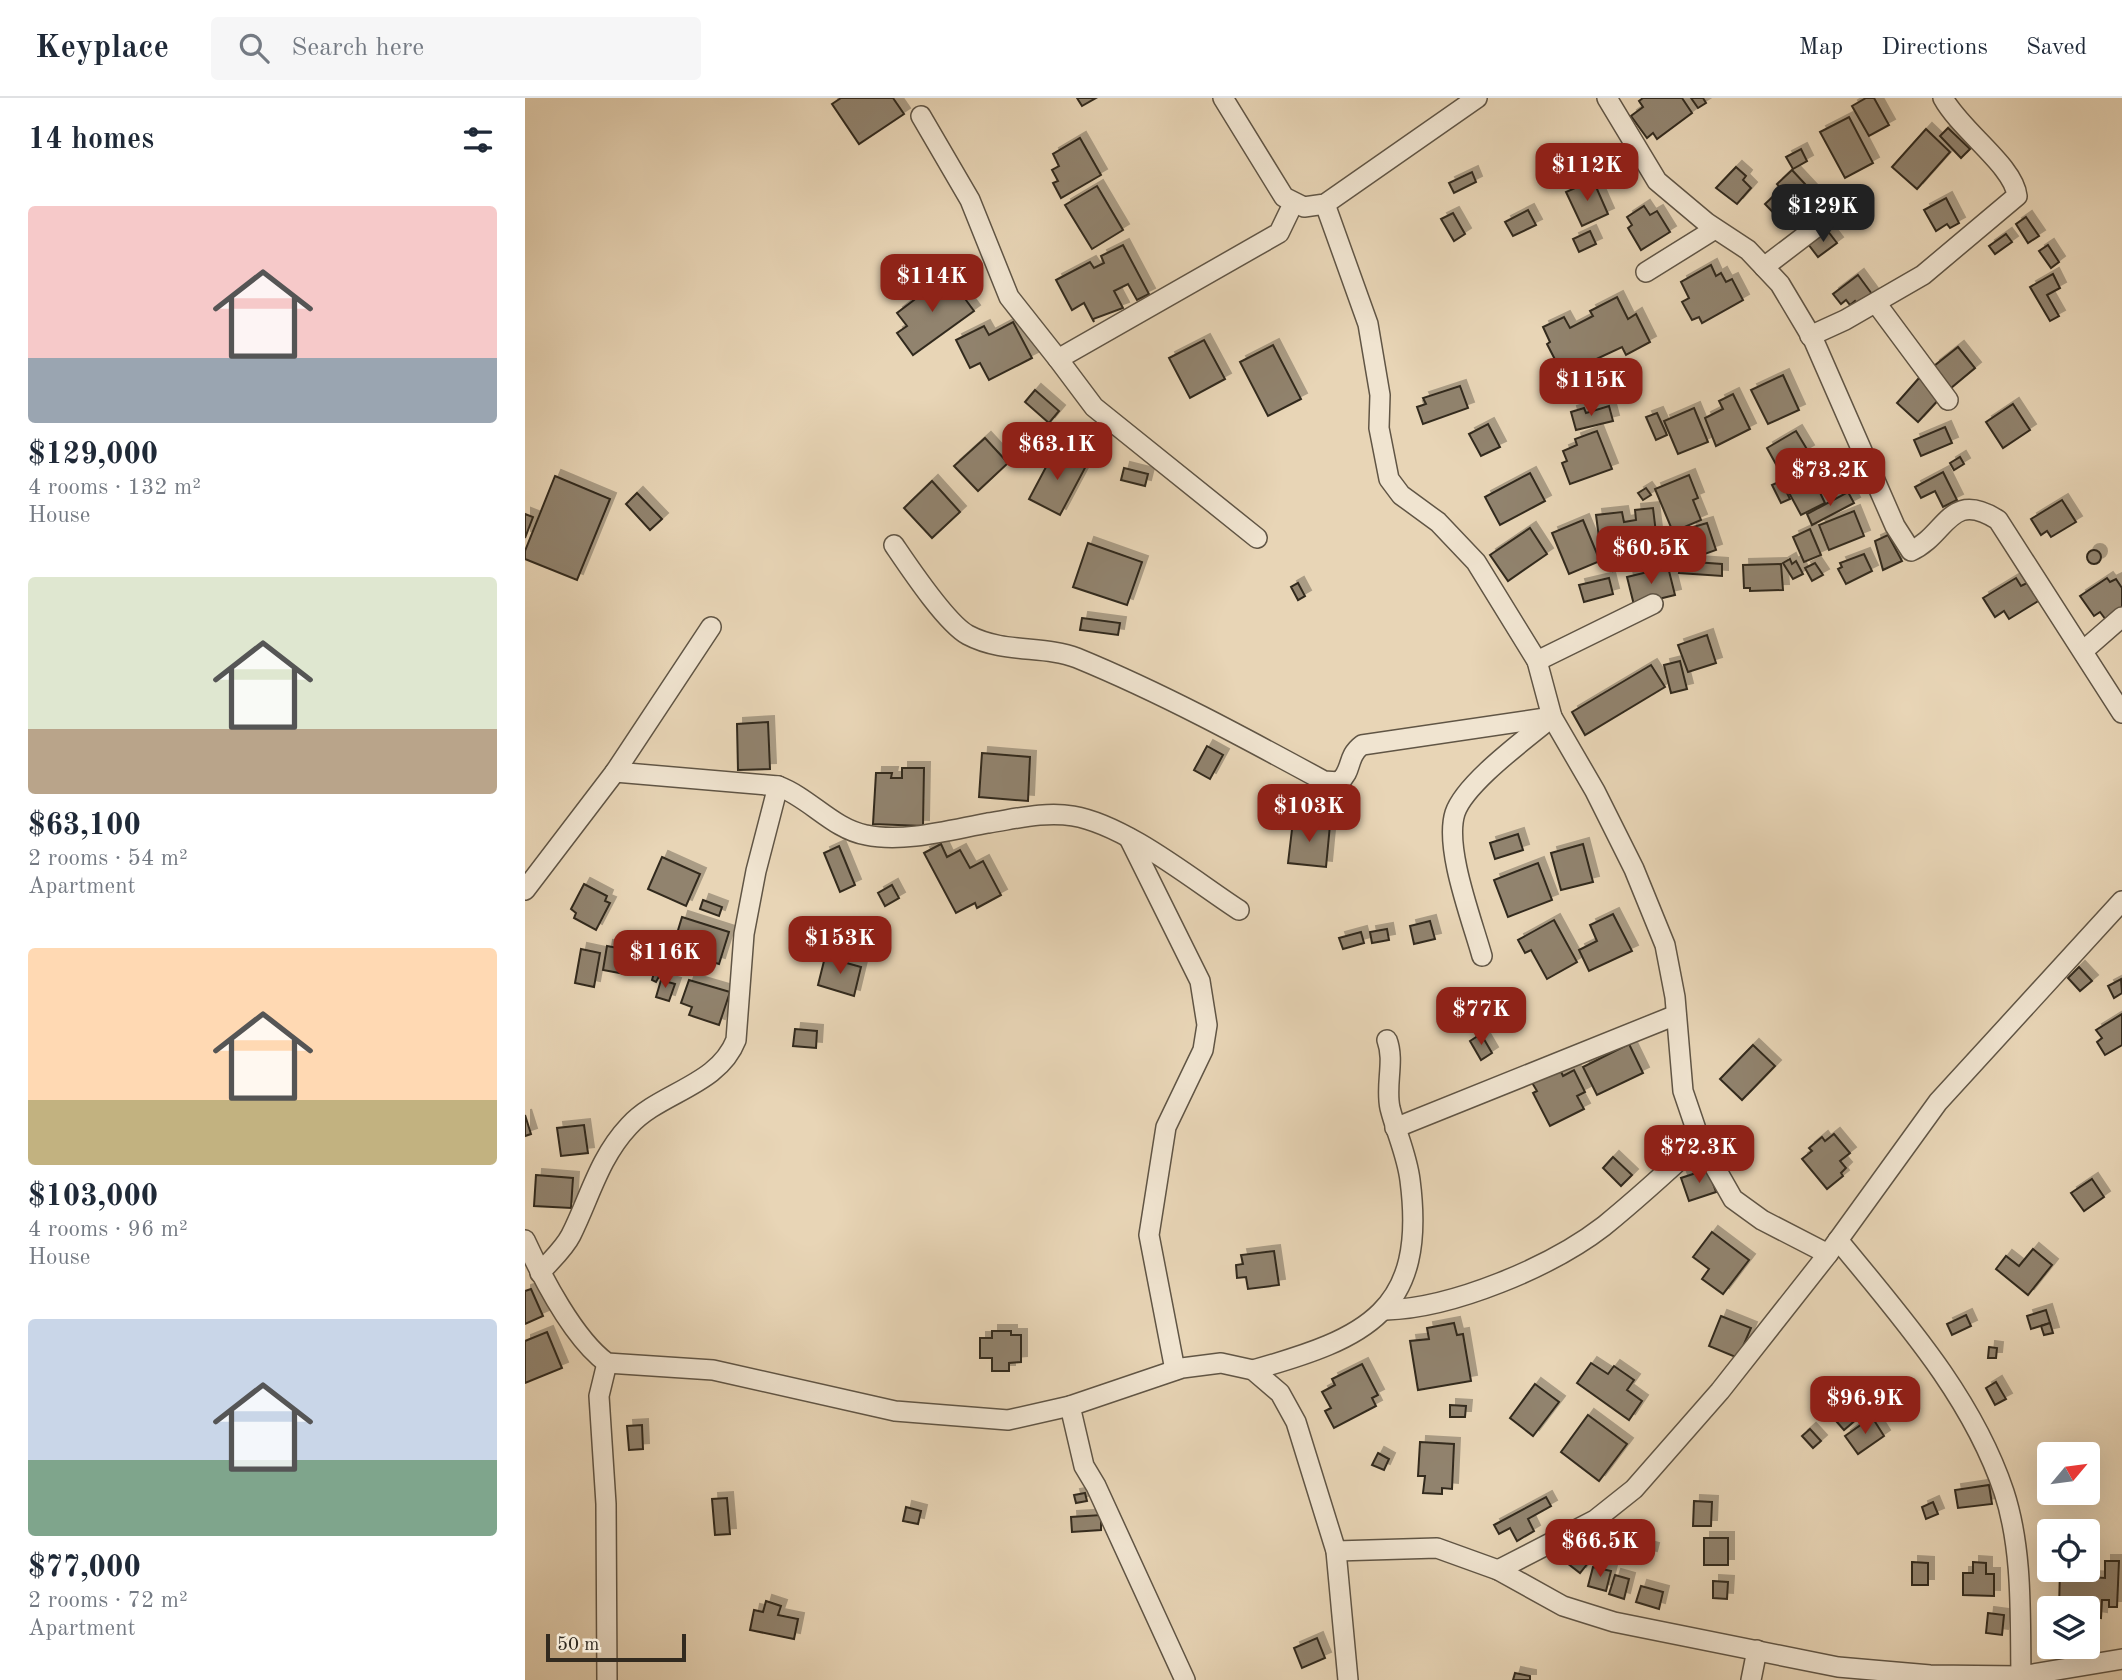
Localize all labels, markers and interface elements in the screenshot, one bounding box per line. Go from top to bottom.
search box [211,17,701,80]
icon: search [235,29,273,67]
text: Keyplace [35,32,169,65]
text: Search here [291,35,424,61]
text: Map [1799,36,1843,60]
text: Directions [1881,36,1988,60]
text: Saved [2026,36,2087,60]
icon: filters [459,121,497,159]
text: 14 homes [28,125,154,155]
pin: $112K [1538,144,1636,203]
text: $112K [1551,154,1623,177]
pin: $129K [1774,184,1872,244]
text: $129K [1787,195,1859,218]
icon: home [200,251,326,377]
pin: $114K [883,254,981,314]
text: $114K [896,265,968,288]
pin: $115K [1542,358,1640,418]
text: $115K [1555,369,1627,392]
pin: $63.1K [1000,422,1114,482]
text: $63.1K [1018,433,1096,456]
text: $129,000 [28,440,158,470]
pin: $73.2K [1773,448,1887,508]
text: $73.2K [1791,459,1869,482]
text: 4 rooms · 132 m² [28,476,201,499]
text: House [28,504,90,527]
pin: $60.5K [1594,526,1708,586]
text: $60.5K [1612,537,1690,560]
icon: home [200,622,326,748]
pin: $103K [1260,784,1358,844]
text: $103K [1273,795,1345,818]
text: $63,100 [28,811,141,841]
text: 2 rooms · 54 m² [28,847,188,870]
text: Apartment [28,875,136,898]
pin: $153K [791,916,889,976]
text: $153K [804,927,876,950]
pin: $116K [616,930,714,990]
text: $116K [629,941,701,964]
pin: $77K [1440,988,1522,1047]
icon: home [200,993,326,1119]
text: $77K [1452,998,1510,1021]
pin: $72.3K [1642,1126,1756,1185]
text: $72.3K [1660,1136,1738,1159]
text: $103,000 [28,1182,158,1212]
text: 4 rooms · 96 m² [28,1218,188,1241]
text: House [28,1246,90,1269]
icon: home [200,1364,326,1490]
pin: $96.9K [1808,1376,1922,1436]
text: $96.9K [1826,1387,1904,1410]
north arrow [2037,1442,2100,1505]
map controls [2037,1442,2100,1659]
button: locate [2037,1519,2100,1582]
pin: $66.5K [1543,1520,1657,1579]
text: $66.5K [1561,1530,1639,1553]
text: $77,000 [28,1553,141,1583]
text: 2 rooms · 72 m² [28,1589,188,1612]
button: layers [2037,1596,2100,1659]
text: Apartment [28,1617,136,1640]
scale bar [546,1631,686,1663]
text: 50 m [557,1636,599,1655]

